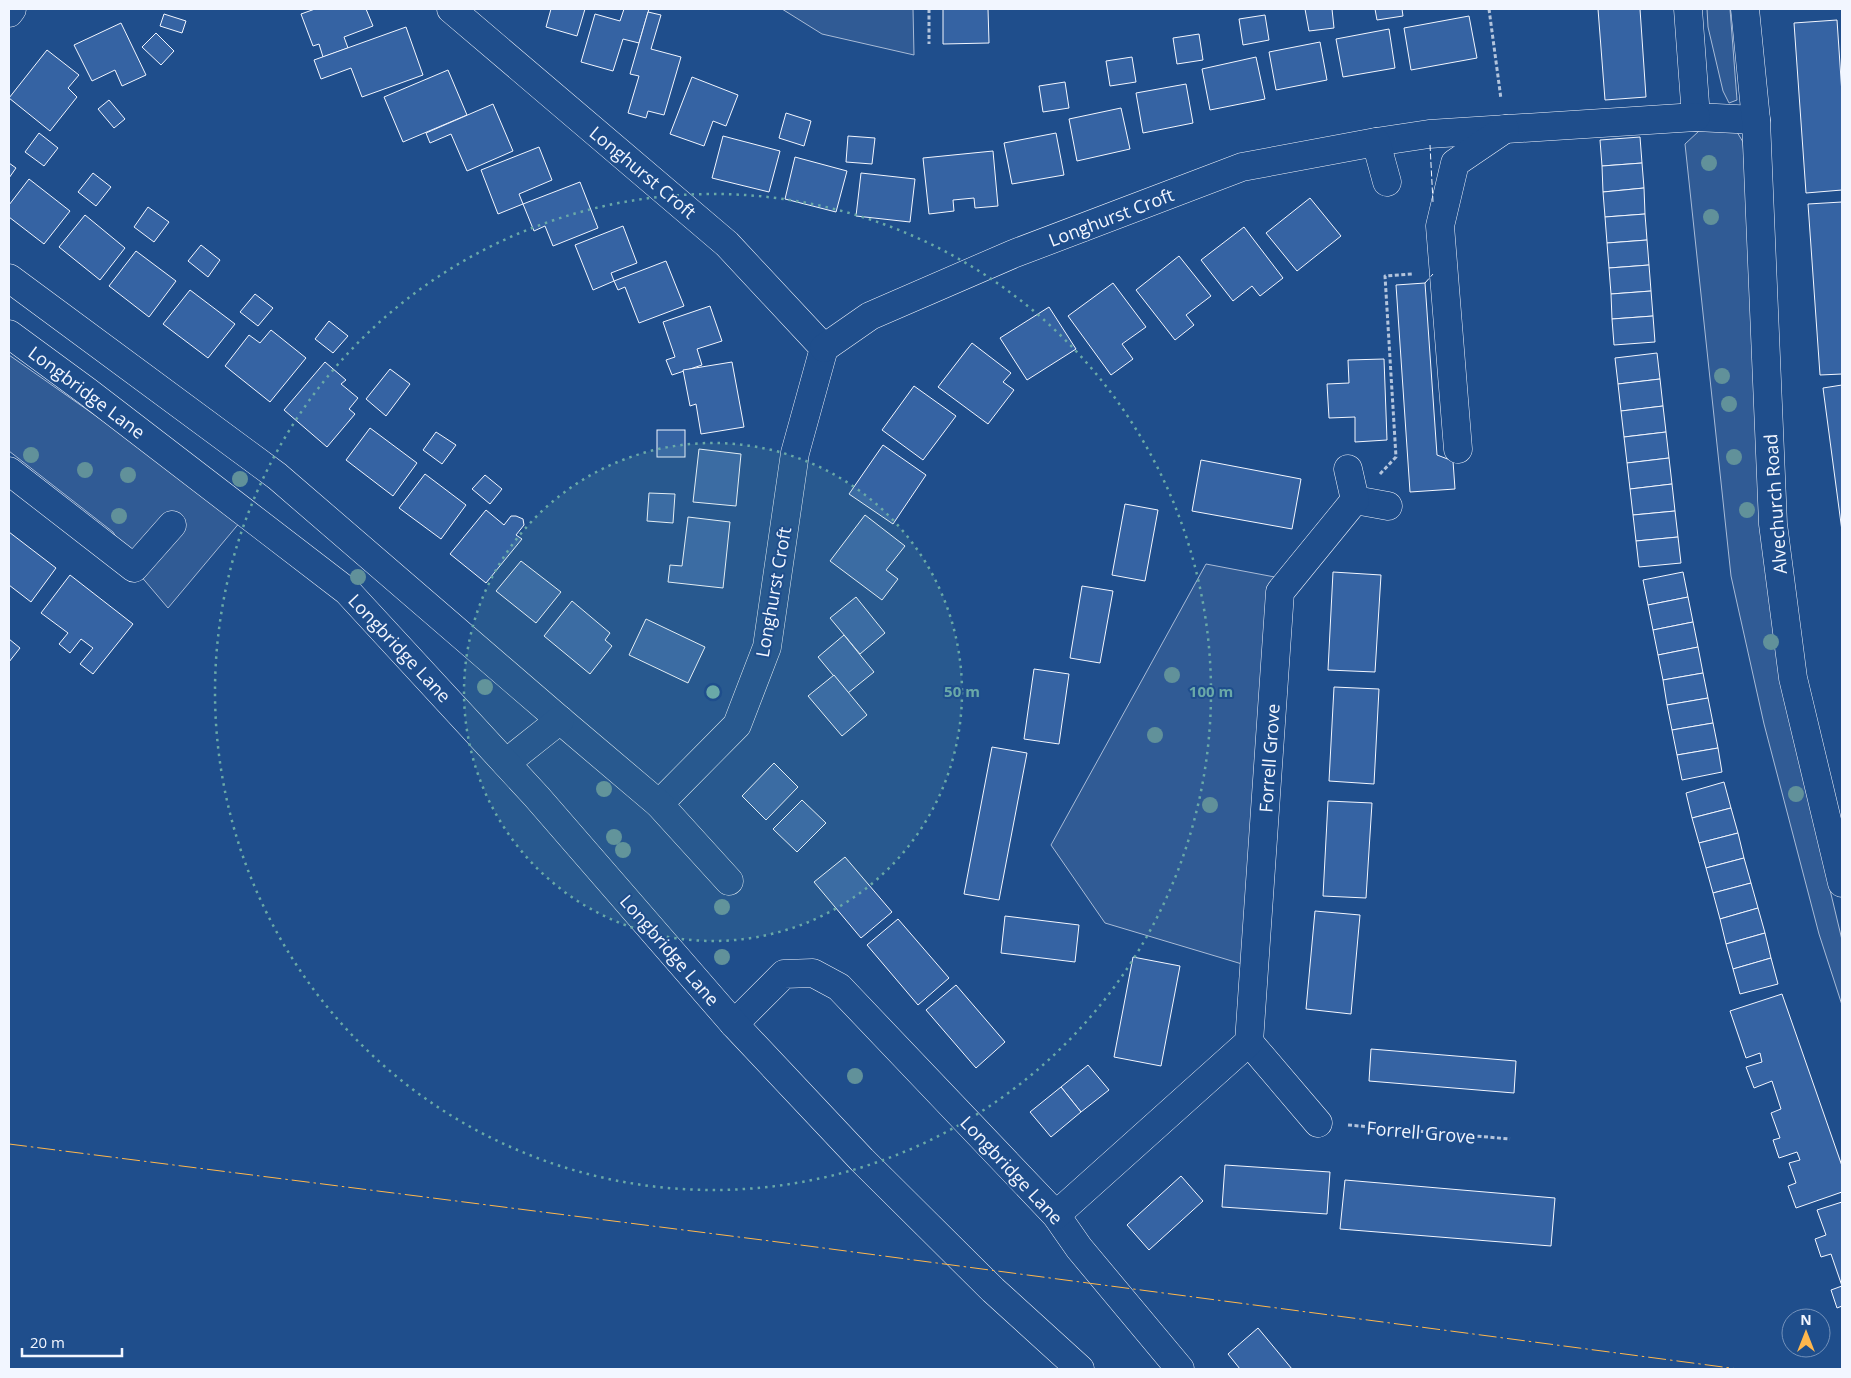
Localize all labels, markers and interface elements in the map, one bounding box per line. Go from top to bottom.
street label: Longhurst Croft [585,120,701,224]
street label: Longhurst Croft [1045,182,1177,252]
street label: Longbridge Lane [24,340,150,444]
street label: Alvechurch Road [1758,433,1792,575]
street label: Longhurst Croft [750,525,796,659]
street label: Longbridge Lane [343,589,457,707]
text: 50 m [944,681,980,701]
text: 100 m [1189,681,1233,701]
centre of rings [704,683,722,701]
street label: Forrell Grove [1253,703,1285,813]
street label: Longbridge Lane [615,889,725,1011]
street label: Longbridge Lane [955,1111,1069,1229]
street label: Forrell Grove [1366,1115,1476,1149]
north arrow [1781,1308,1831,1358]
text: N [1800,1310,1812,1329]
scale bar [22,1326,122,1358]
text: 20 m [30,1332,65,1352]

